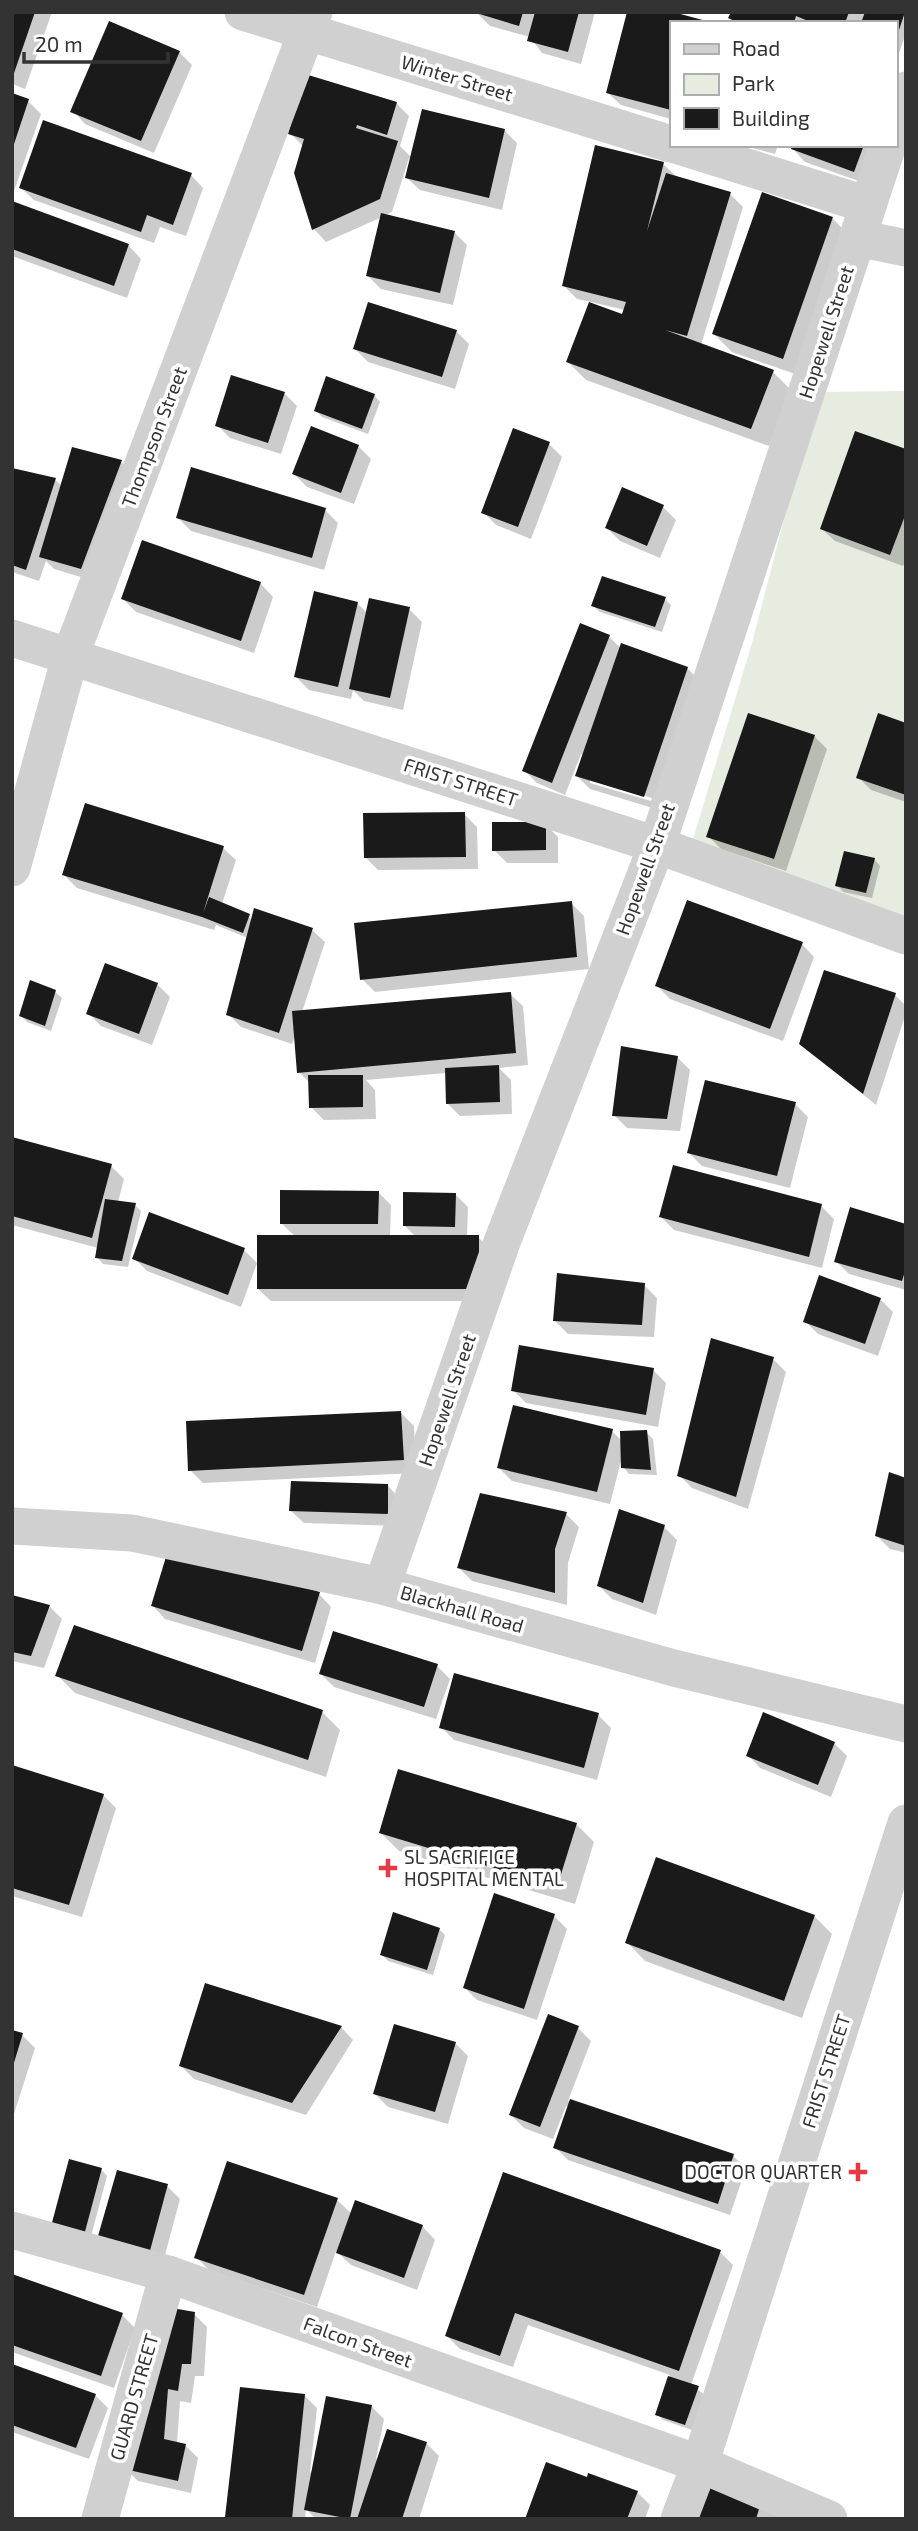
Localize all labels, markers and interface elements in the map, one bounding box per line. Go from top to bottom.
scale bar [24,21,168,65]
legend [670,21,897,147]
text: 20 m [35,31,83,56]
text: Road [732,35,780,60]
street label: Winter Street [399,50,516,105]
text: Park [732,70,775,95]
text: Building [732,105,810,130]
street label: Hopewell Street [793,262,858,401]
street label: Thompson Street [116,363,191,511]
street label: FRIST STREET [401,752,521,811]
street label: Hopewell Street [610,800,679,938]
street label: Hopewell Street [413,1331,480,1469]
street label: Blackhall Road [398,1580,526,1637]
place label: SL SACRIFICE HOSPITAL MENTAL [404,1845,564,1890]
marker: SL SACRIFICE HOSPITAL MENTAL [378,1858,398,1878]
street label: FRIST STREET [796,2011,855,2131]
place label: DOCTOR QUARTER [684,2160,842,2183]
marker: DOCTOR QUARTER [848,2162,868,2182]
street label: Falcon Street [301,2311,416,2372]
street label: GUARD STREET [104,2331,163,2463]

